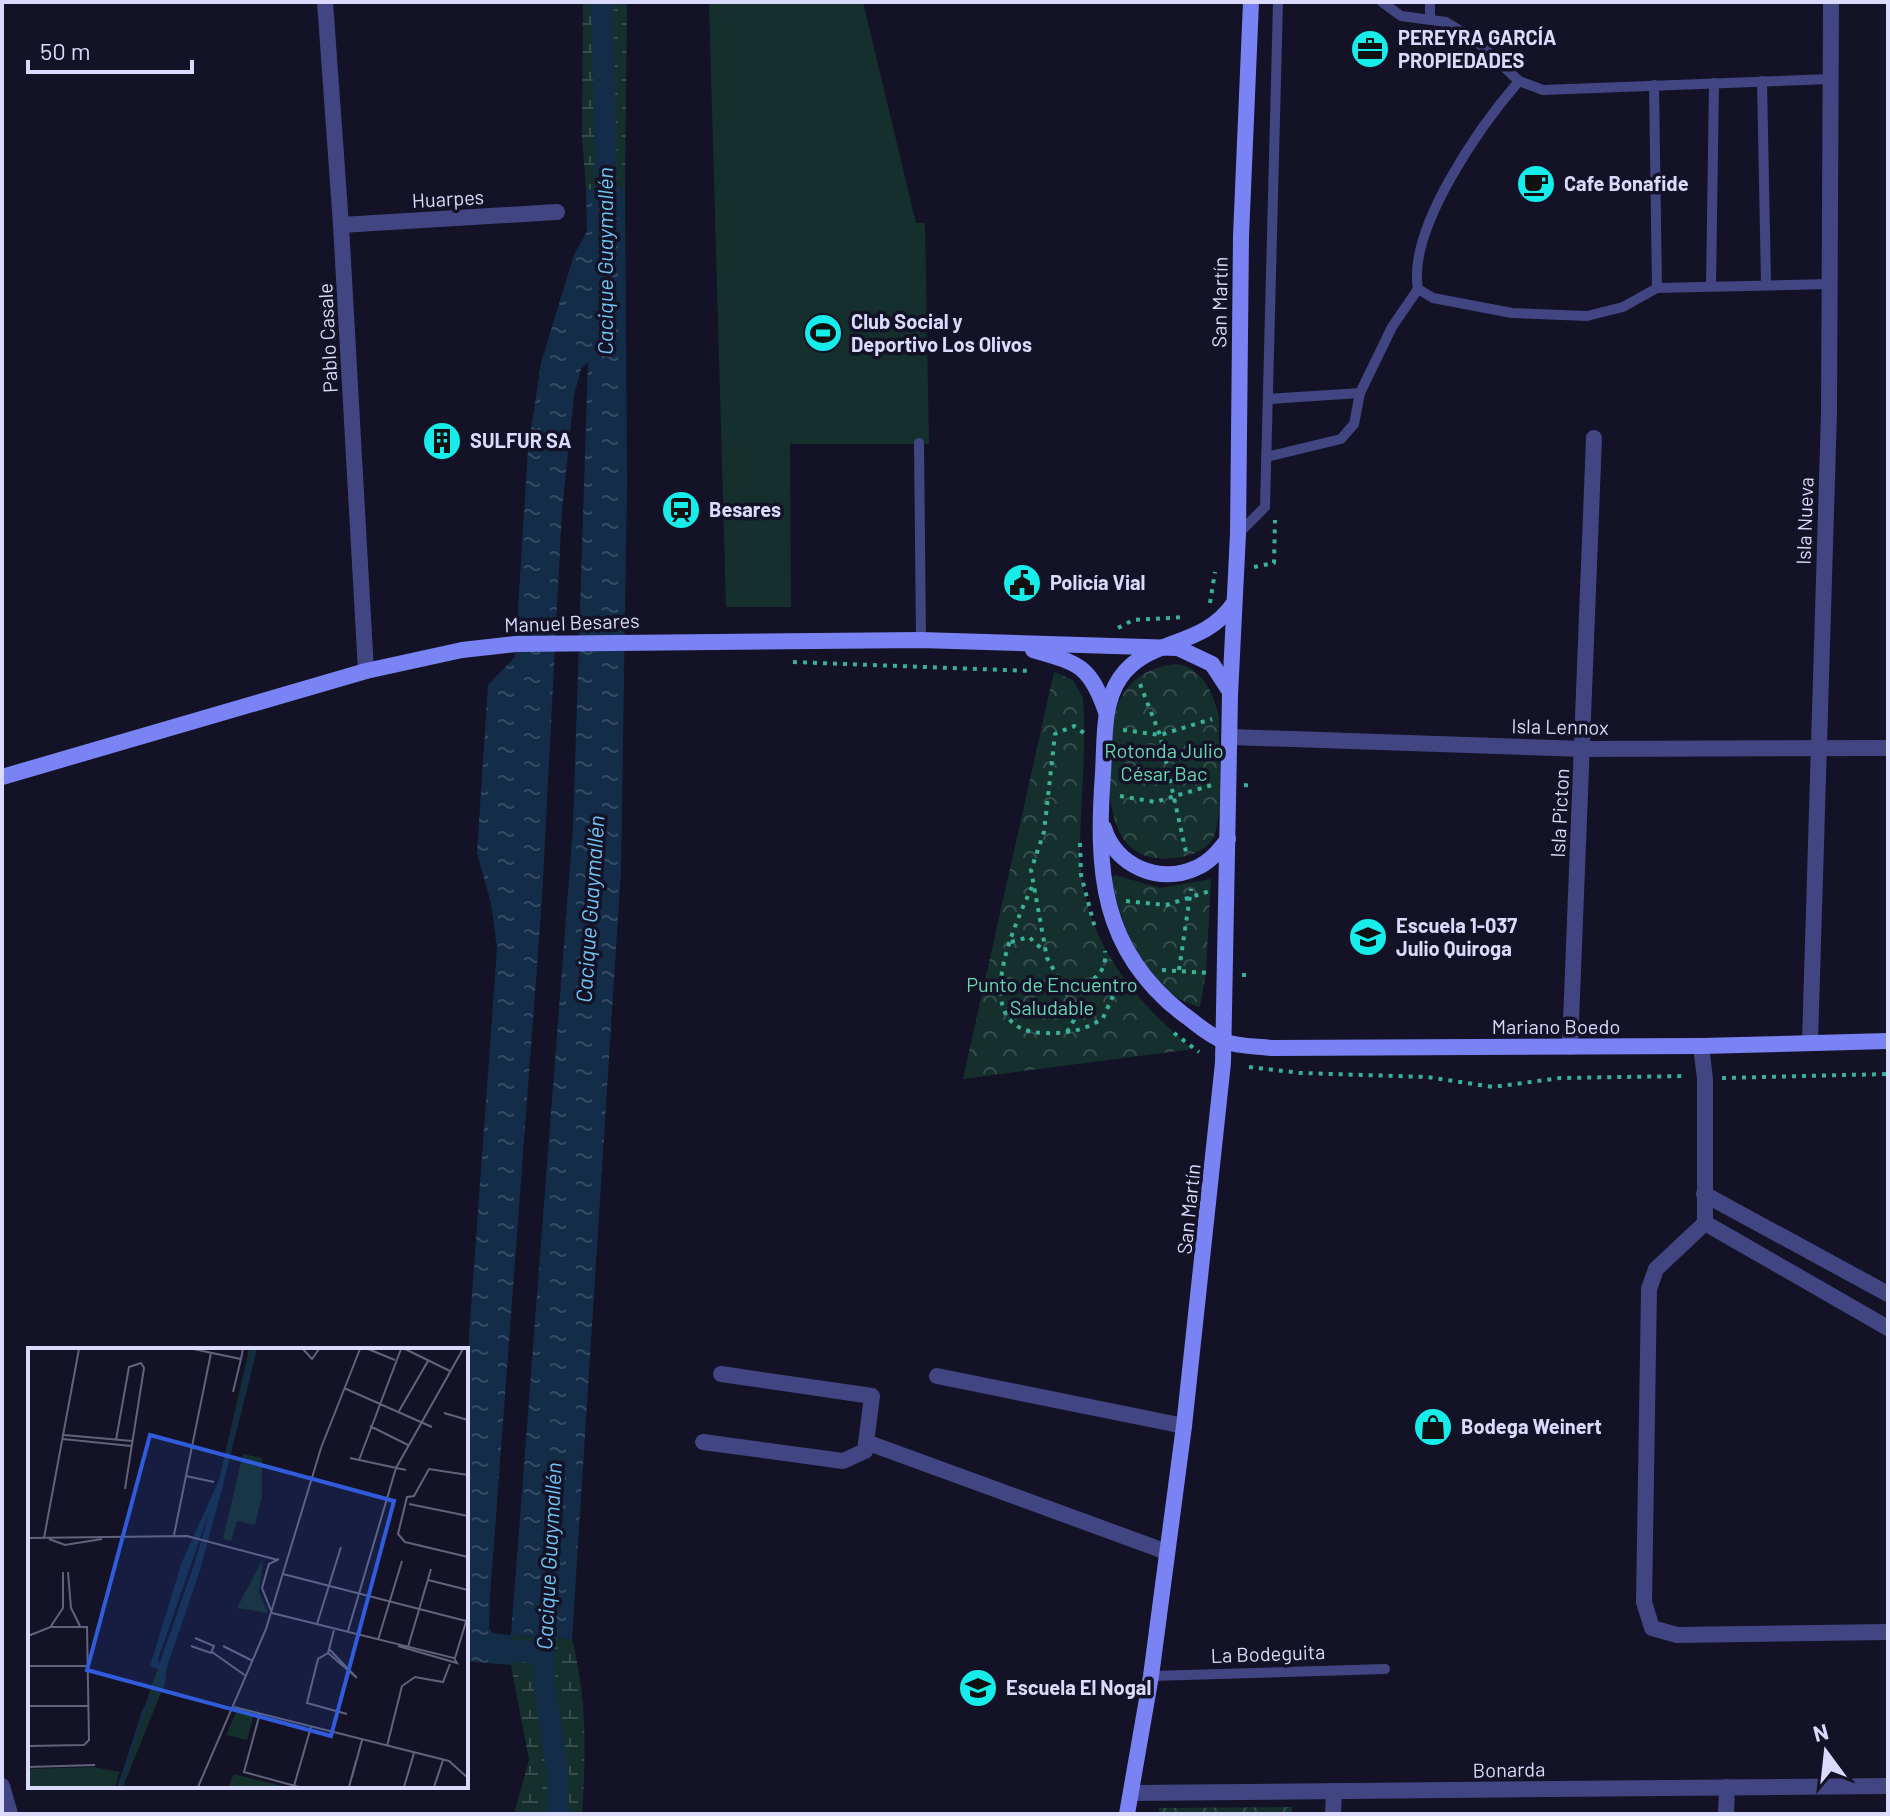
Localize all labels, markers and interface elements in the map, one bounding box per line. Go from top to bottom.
scale bar [28,24,192,74]
place label: PEREYRA GARCÍA PROPIEDADES [1398,25,1556,72]
office icon: PEREYRA GARCÍA PROPIEDADES [1349,28,1391,70]
text: 50 m [40,36,91,65]
cafe icon: Cafe Bonafide [1515,163,1557,205]
water label: Cacique Guaymallén [591,167,617,355]
place label: Cafe Bonafide [1564,171,1689,195]
street label: Huarpes [411,184,485,212]
street label: San Martín [1206,256,1232,348]
street label: Pablo Casale [312,283,342,393]
place label: Club Social y Deportivo Los Olivos [851,309,1032,356]
sports icon: Club Social y Deportivo Los Olivos [802,312,844,354]
building icon: SULFUR SA [421,420,463,462]
place label: SULFUR SA [470,428,571,452]
street label: Isla Nueva [1790,477,1818,565]
station icon: Besares [660,489,702,531]
place label: Besares [709,497,781,521]
public building icon: Policía Vial [1001,562,1043,604]
place label: Policía Vial [1050,570,1146,594]
street label: Manuel Besares [504,608,640,636]
street label: Isla Lennox [1511,713,1609,739]
park label: Rotonda Julio César Bac [1104,738,1224,785]
street label: Isla Picton [1545,768,1573,858]
water label: Cacique Guaymallén [569,814,609,1003]
place label: Escuela 1-037 Julio Quiroga [1396,913,1517,960]
school or university icon: Escuela 1-037 Julio Quiroga [1347,916,1389,958]
park label: Punto de Encuentro Saludable [966,972,1138,1019]
street label: Mariano Boedo [1492,1014,1620,1038]
street label: San Martín [1171,1162,1205,1255]
inset map [28,1348,468,1788]
shop icon: Bodega Weinert [1412,1406,1454,1448]
place label: Bodega Weinert [1461,1414,1602,1438]
water label: Cacique Guaymallén [530,1462,566,1650]
street label: La Bodeguita [1210,1639,1326,1667]
school or university icon: Escuela El Nogal [957,1667,999,1709]
place label: Escuela El Nogal [1006,1675,1151,1699]
north arrow [1786,1712,1866,1792]
text: N [1810,1717,1831,1746]
street label: Bonarda [1472,1756,1546,1782]

